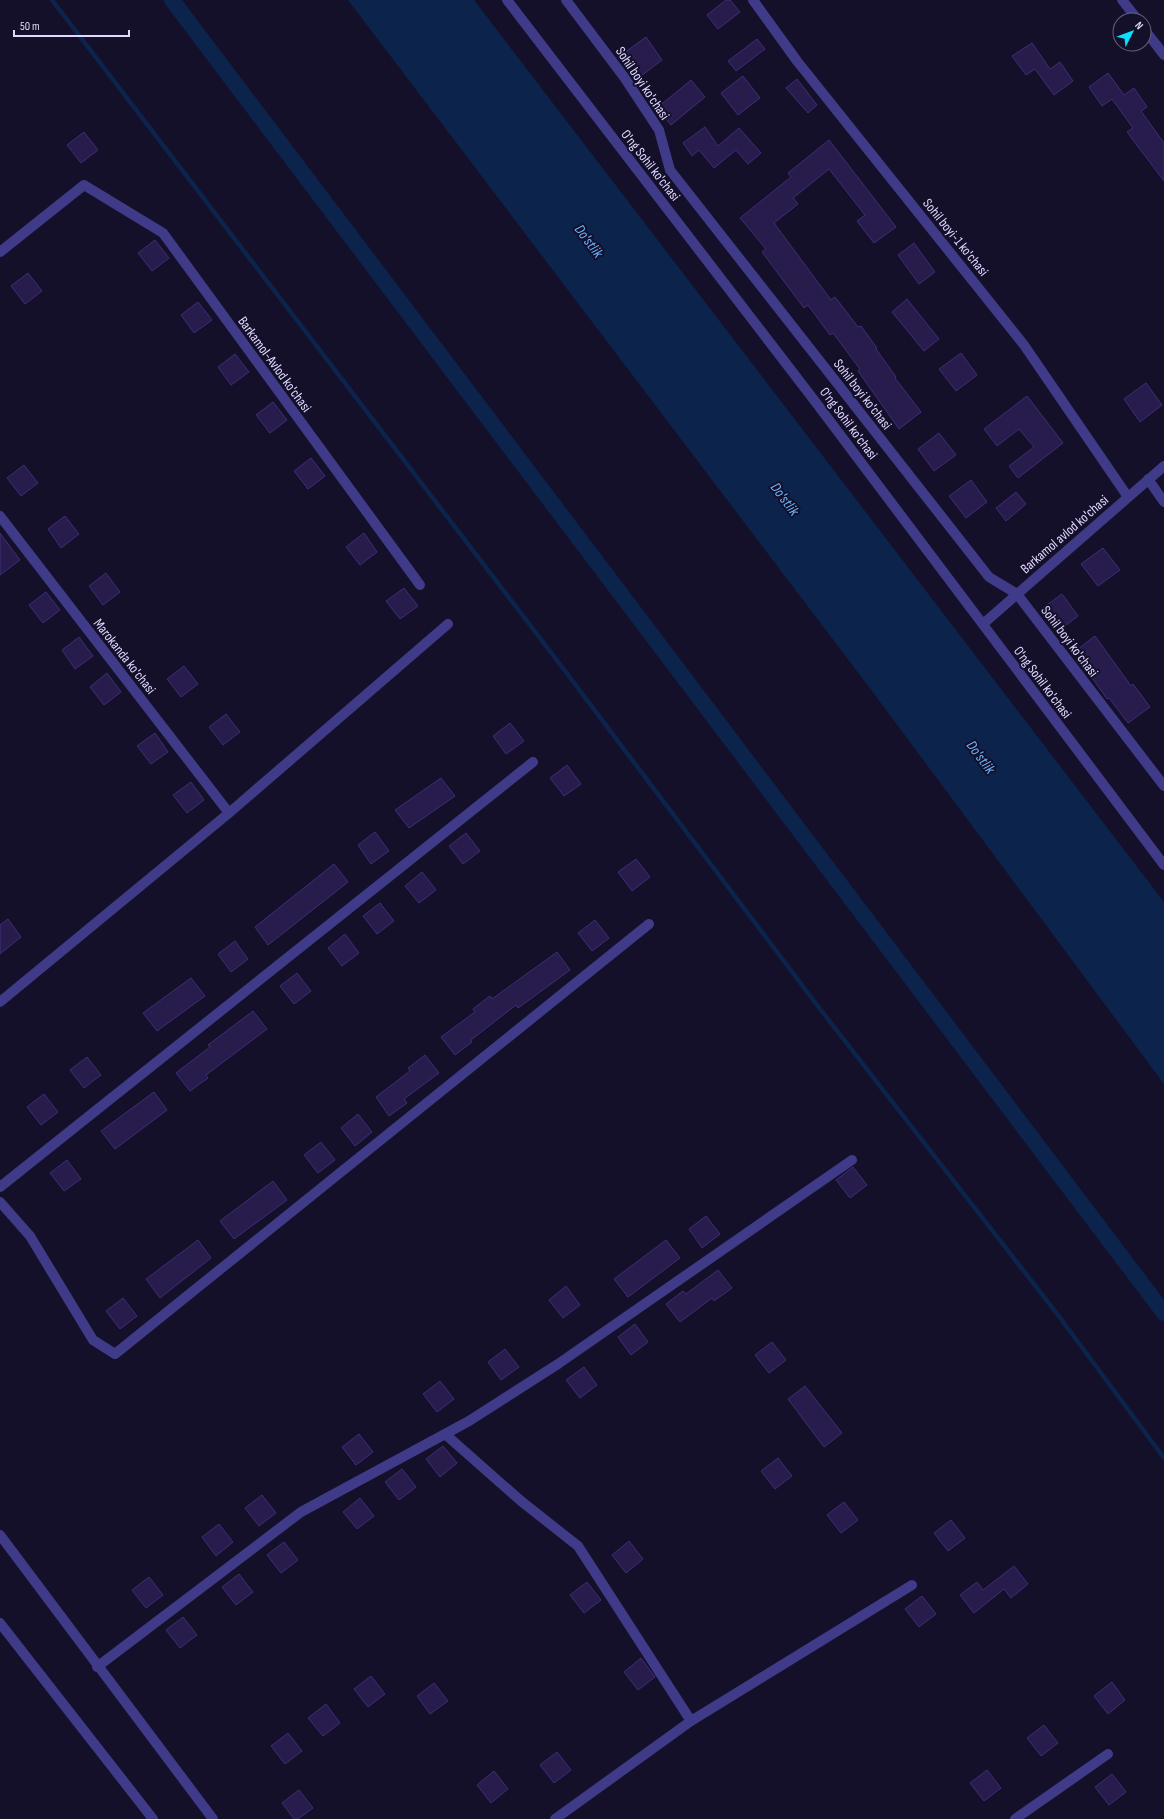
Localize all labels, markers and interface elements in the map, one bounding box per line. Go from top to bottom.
scale bar [14,12,129,38]
north arrow [1112,12,1152,52]
text: 50 m [20,19,40,34]
text: N [1132,19,1146,32]
street label: Sohil boyi ko'chasi [612,43,673,123]
street label: O'ng Sohil ko'chasi [617,126,684,204]
street label: Sohil boyi-1 ko'chasi [919,195,992,279]
water label: Do'stlik [570,221,607,262]
street label: Barkamol-Avlod ko'chasi [234,313,315,415]
street label: Sohil boyi ko'chasi [830,356,895,433]
street label: O'ng Sohil ko'chasi [816,384,881,463]
water label: Do'stlik [766,479,803,520]
street label: Barkamol avlod ko'chasi [1017,492,1112,577]
street label: Sohil boyi ko'chasi [1037,602,1102,680]
street label: Marokanda ko'chasi [90,615,159,697]
street label: O'ng Sohil ko'chasi [1010,643,1075,722]
water label: Do'stlik [962,737,999,778]

